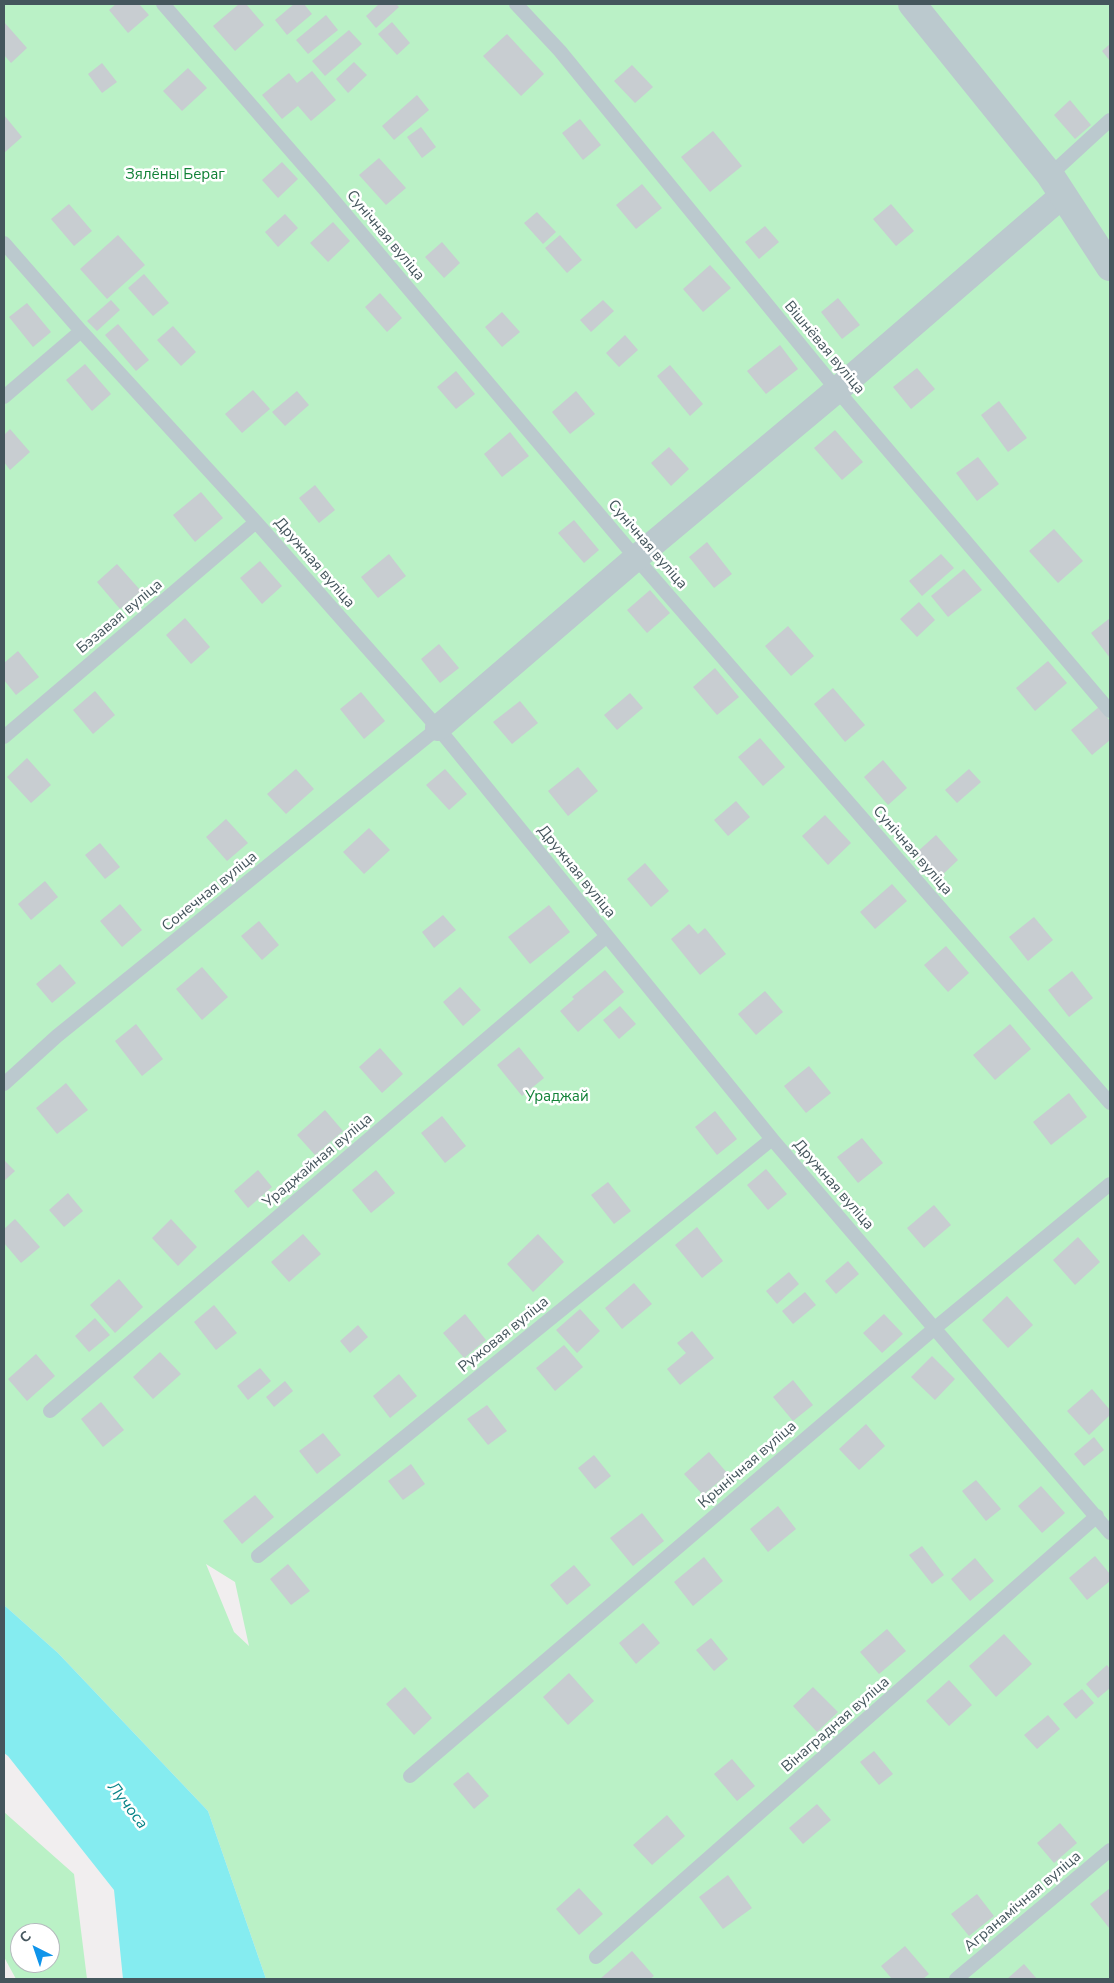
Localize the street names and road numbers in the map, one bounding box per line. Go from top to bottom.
street label: Сунічная вуліца [342,187,428,285]
street label: Вішнёвая вуліца [780,298,868,398]
street label: Сунічная вуліца [603,497,691,593]
street label: Дружная вуліца [270,514,358,612]
street label: Бэзавая вуліца [74,576,166,658]
street label: Сунічная вуліца [868,803,956,899]
street label: Дружная вуліца [533,822,619,922]
street label: Сонечная вуліца [159,848,261,936]
street label: Ураджайная вуліца [260,1110,376,1212]
street label: Дружная вуліца [789,1136,877,1234]
street label: Ружовая вуліца [455,1293,553,1377]
street label: Крынічная вуліца [695,1418,801,1512]
street label: Вінаградная вуліца [778,1673,894,1777]
street label: Агранамічная вуліца [961,1848,1085,1956]

